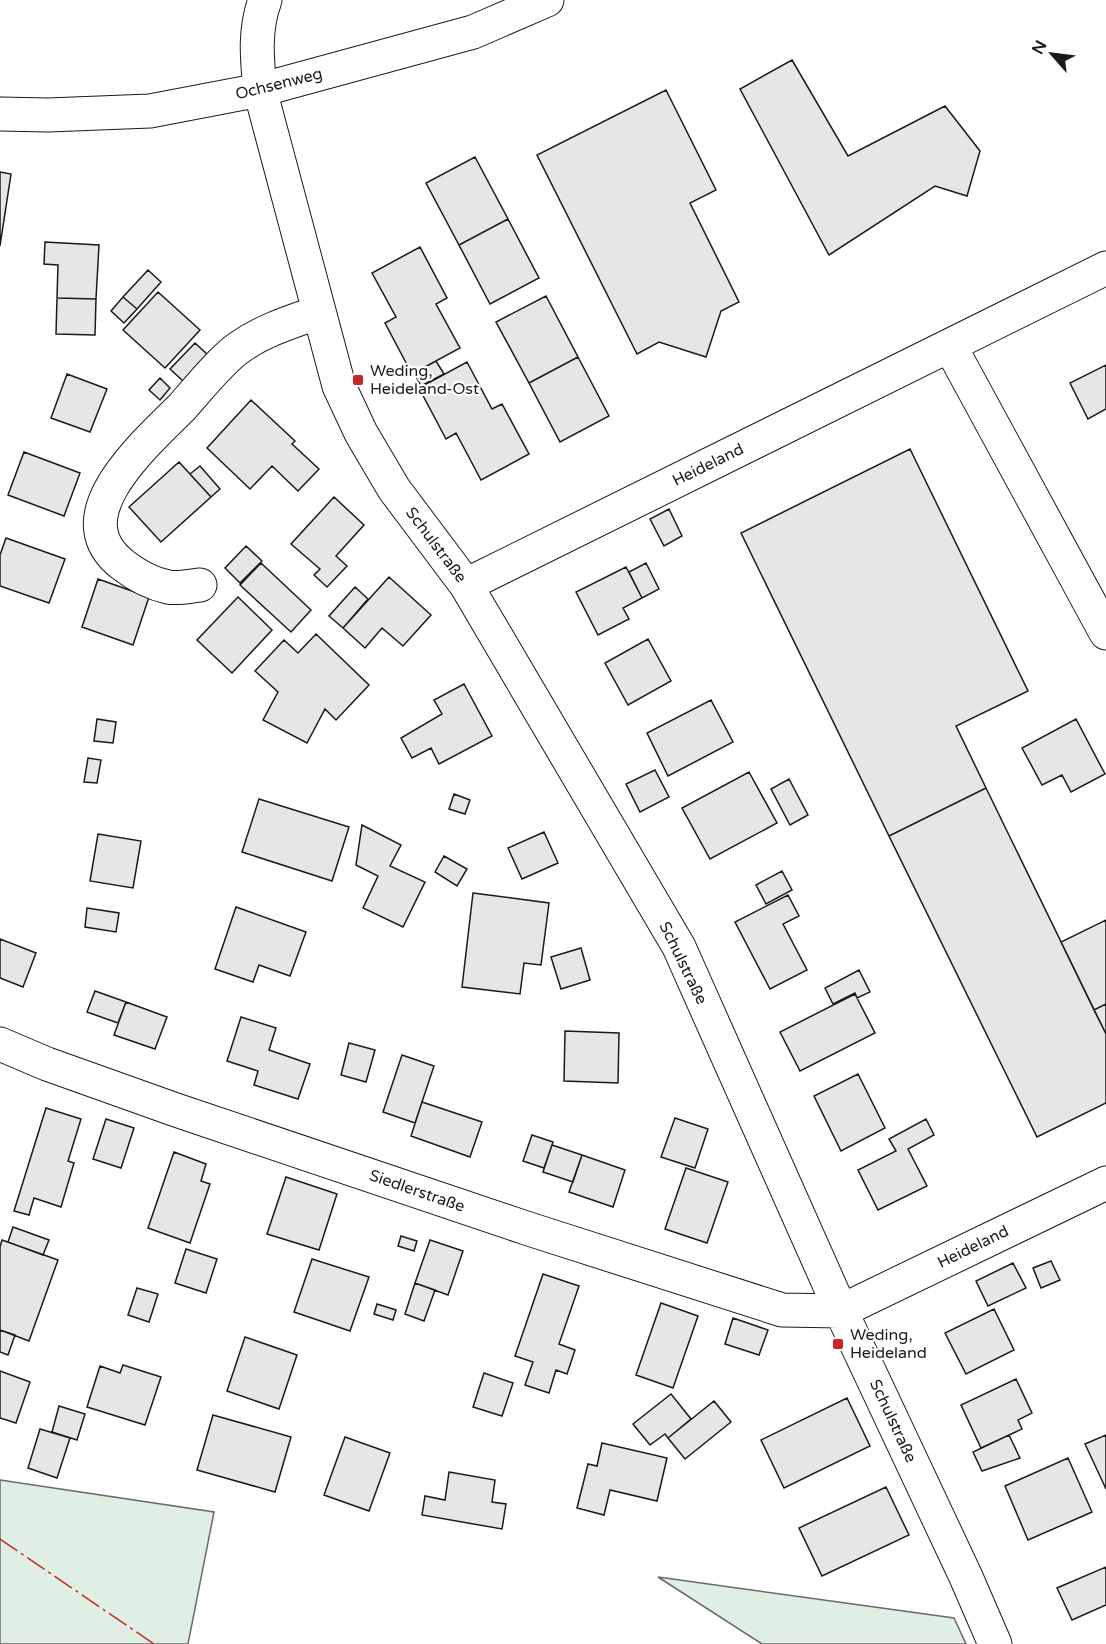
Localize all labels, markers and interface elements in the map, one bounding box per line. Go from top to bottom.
north arrow [1022,24,1082,84]
text: N [1028,37,1051,58]
street label: Ochsenweg [233,64,325,104]
place label: Weding, Heideland-Ost [370,361,479,399]
marker: Weding, Heideland-Ost [351,373,365,387]
street label: Heideland [669,439,747,491]
street label: Schulstraße [401,503,471,587]
street label: Schulstraße [654,918,712,1008]
street label: Siedlerstraße [367,1165,467,1217]
street label: Heideland [934,1221,1012,1273]
place label: Weding, Heideland [850,1325,927,1363]
marker: Weding, Heideland [831,1337,845,1351]
street label: Schulstraße [865,1376,921,1466]

